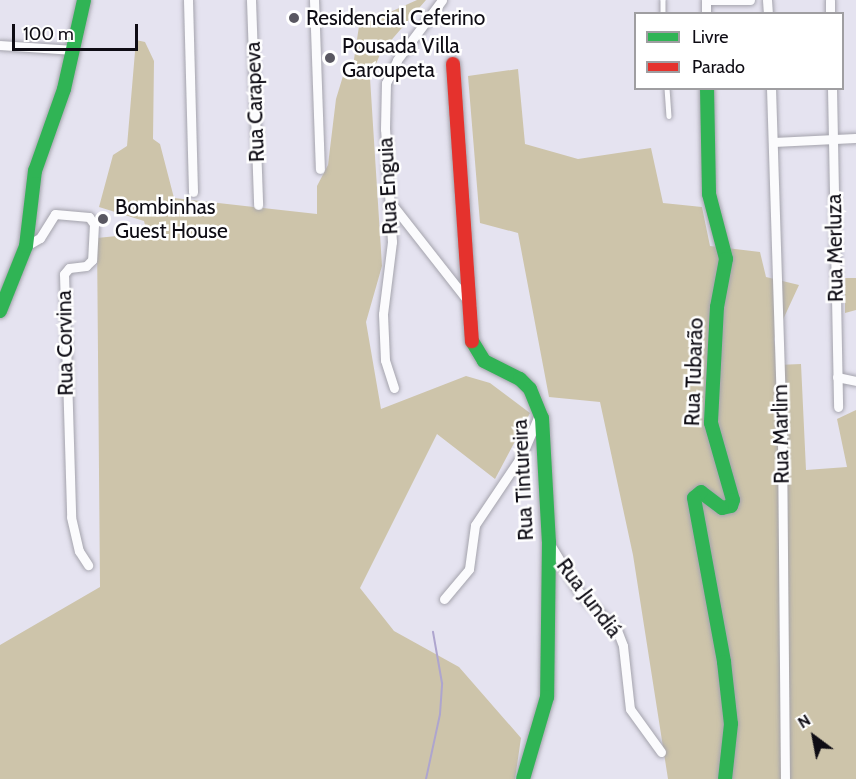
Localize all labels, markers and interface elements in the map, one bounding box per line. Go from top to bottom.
place label: Residencial Ceferino [306,5,485,31]
marker: Residencial Ceferino [287,11,301,25]
scale bar [15,12,141,50]
legend [634,12,844,90]
text: 100 m [23,23,74,45]
text: Livre [692,26,728,48]
place label: Pousada Villa Garoupeta [342,33,460,83]
street label: Rua Carapeva [240,41,270,163]
marker: Pousada Villa Garoupeta [323,51,337,65]
text: Parado [692,56,745,78]
street label: Rua Enguia [373,137,403,235]
place label: Bombinhas Guest House [115,194,228,244]
street label: Rua Merluza [821,194,849,302]
marker: Bombinhas Guest House [96,212,110,226]
street label: Rua Corvina [51,290,79,396]
street label: Rua Tubarão [680,317,708,427]
street label: Rua Marlim [768,384,794,484]
street label: Rua Tintureira [507,419,539,541]
street label: Rua Jundiá [551,554,627,642]
north arrow [784,707,844,767]
text: N [794,710,814,732]

